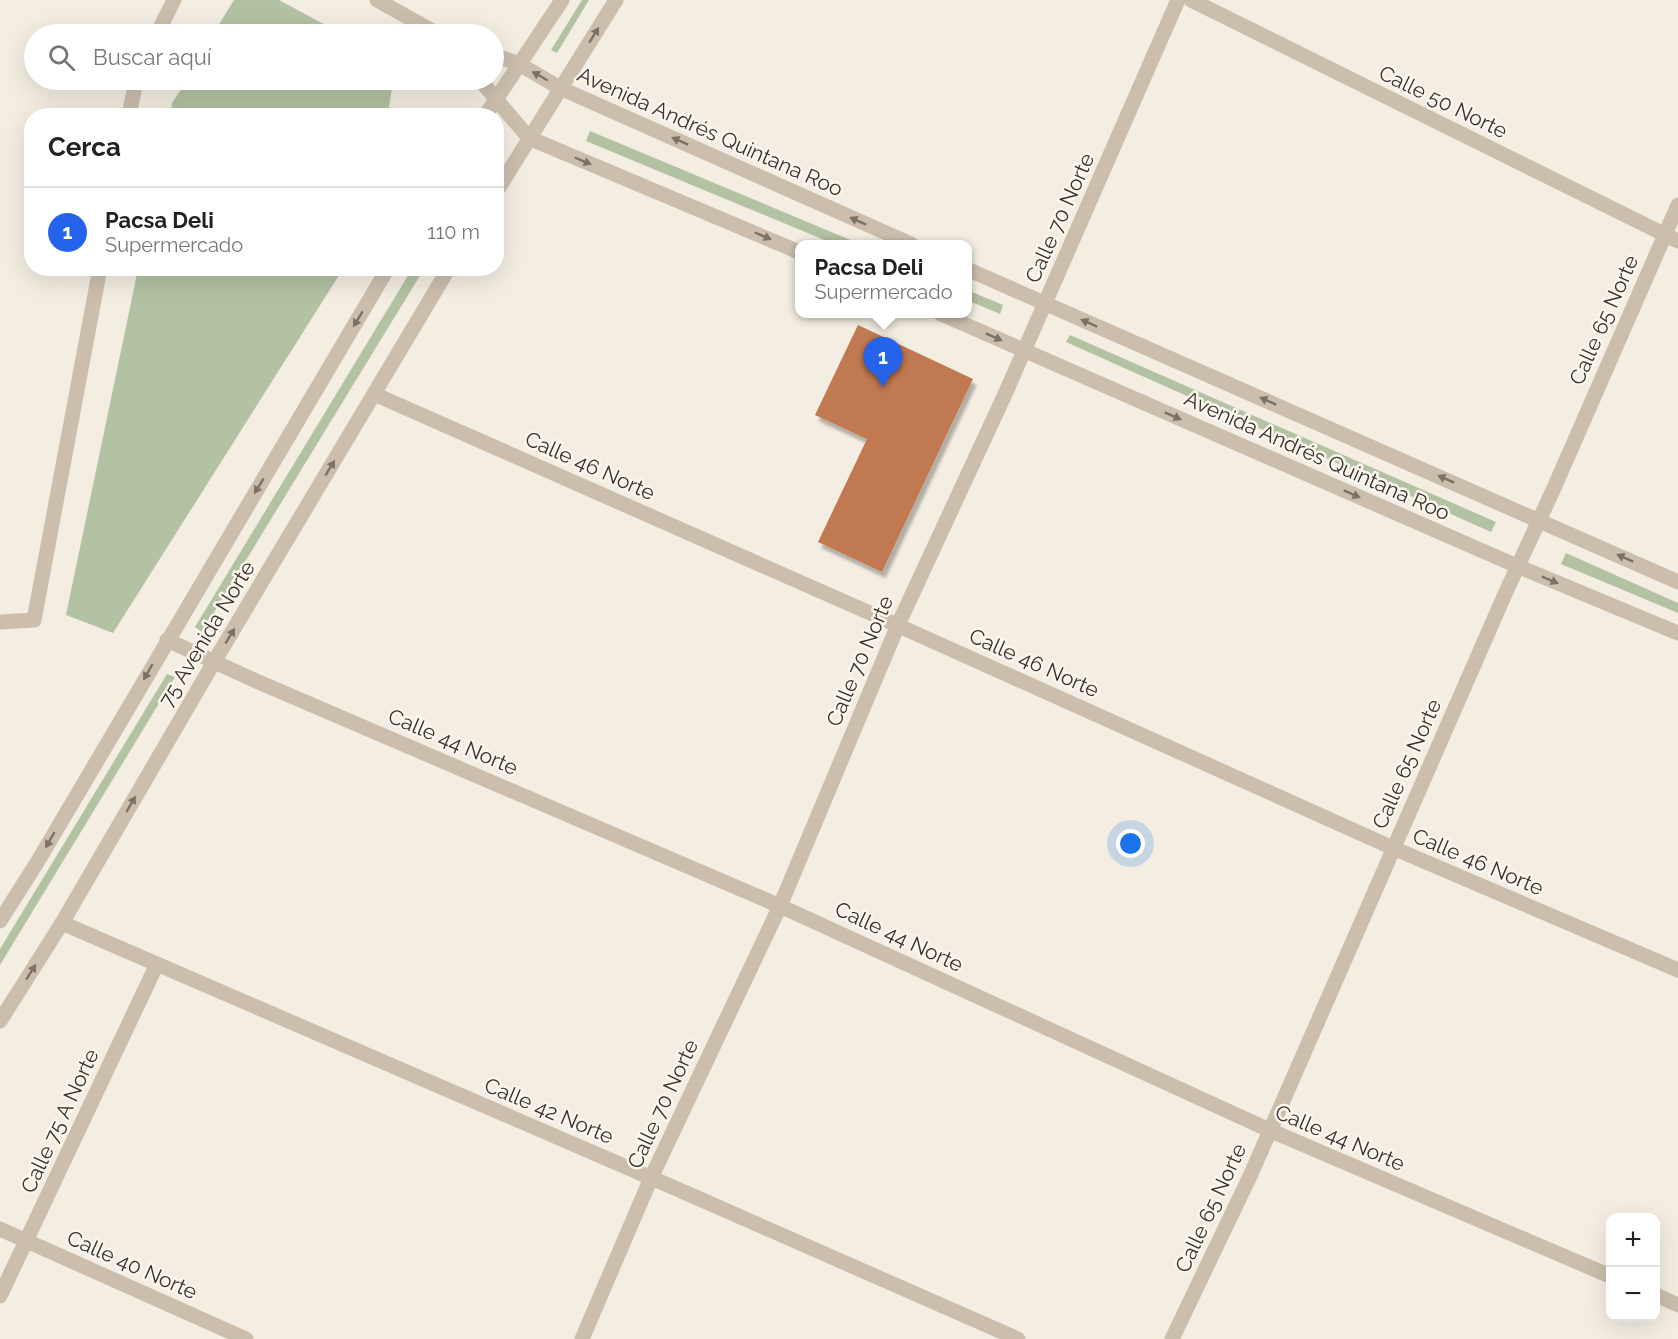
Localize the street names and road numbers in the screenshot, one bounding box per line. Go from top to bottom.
street label: Calle 50 Norte [1375,60,1511,143]
street label: Avenida Andrés Quintana Roo [574,62,847,202]
street label: Calle 70 Norte [1020,149,1099,287]
street label: Calle 65 Norte [1564,251,1643,389]
street label: Avenida Andrés Quintana Roo [1181,386,1454,526]
street label: Calle 46 Norte [521,426,659,505]
street label: 75 Avenida Norte [153,556,260,711]
street label: Calle 70 Norte [821,592,898,730]
street label: Calle 46 Norte [965,623,1103,702]
street label: Calle 65 Norte [1367,695,1446,833]
street label: Calle 44 Norte [385,703,522,780]
street label: Calle 46 Norte [1409,823,1547,900]
street label: Calle 44 Norte [831,896,967,977]
street label: Calle 70 Norte [622,1035,703,1172]
street label: Calle 75 A Norte [15,1045,104,1197]
street label: Calle 42 Norte [481,1072,618,1149]
street label: Calle 44 Norte [1272,1099,1409,1176]
street label: Calle 65 Norte [1170,1139,1251,1276]
street label: Calle 40 Norte [63,1225,201,1304]

